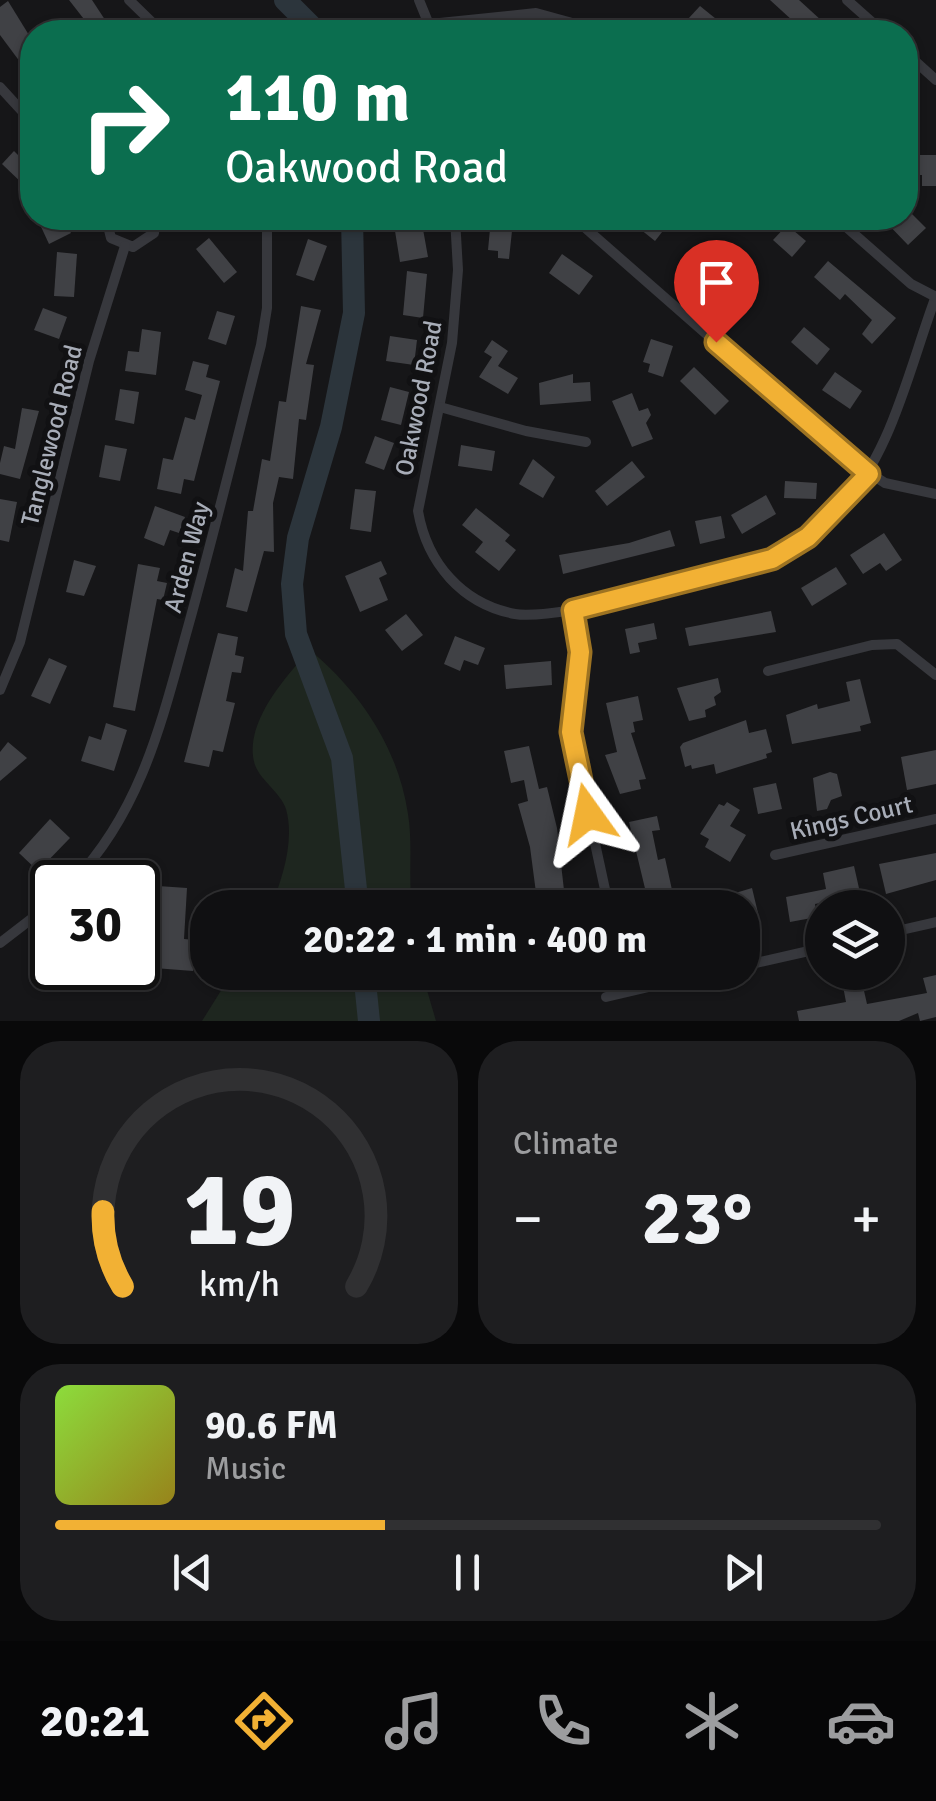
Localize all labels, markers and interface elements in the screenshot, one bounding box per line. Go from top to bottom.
text: 110 m [225,54,410,140]
icon: right [60,60,190,190]
text: Oakwood Road [225,140,508,195]
pin [674,240,759,343]
icon: arrive [689,255,744,310]
street label: Oakwood Road [388,318,449,478]
street label: Tanglewood Road [14,341,89,529]
street label: Arden Way [157,498,216,616]
position arrow [536,762,640,866]
street label: Kings Court [787,788,916,847]
speed limit sign: 30 [30,860,160,990]
map controls [805,890,905,990]
button: layers [805,890,905,990]
text: 20:22 · 1 min · 400 m [303,916,647,963]
text: Climate [513,1124,619,1163]
text: 19 [183,1146,295,1274]
text: 23° [642,1172,753,1265]
text: − [513,1185,543,1253]
text: + [851,1185,881,1253]
text: km/h [199,1262,279,1306]
text: 90.6 FM [205,1402,338,1449]
text: Music [205,1449,286,1488]
icon: previous [165,1545,220,1600]
icon: pause [440,1545,495,1600]
icon: next [716,1545,771,1600]
icon: directions [229,1686,299,1756]
icon: music [379,1686,449,1756]
icon: phone [528,1686,598,1756]
icon: climate [677,1686,747,1756]
icon: car [826,1686,896,1756]
text: 20:21 [40,1694,150,1749]

